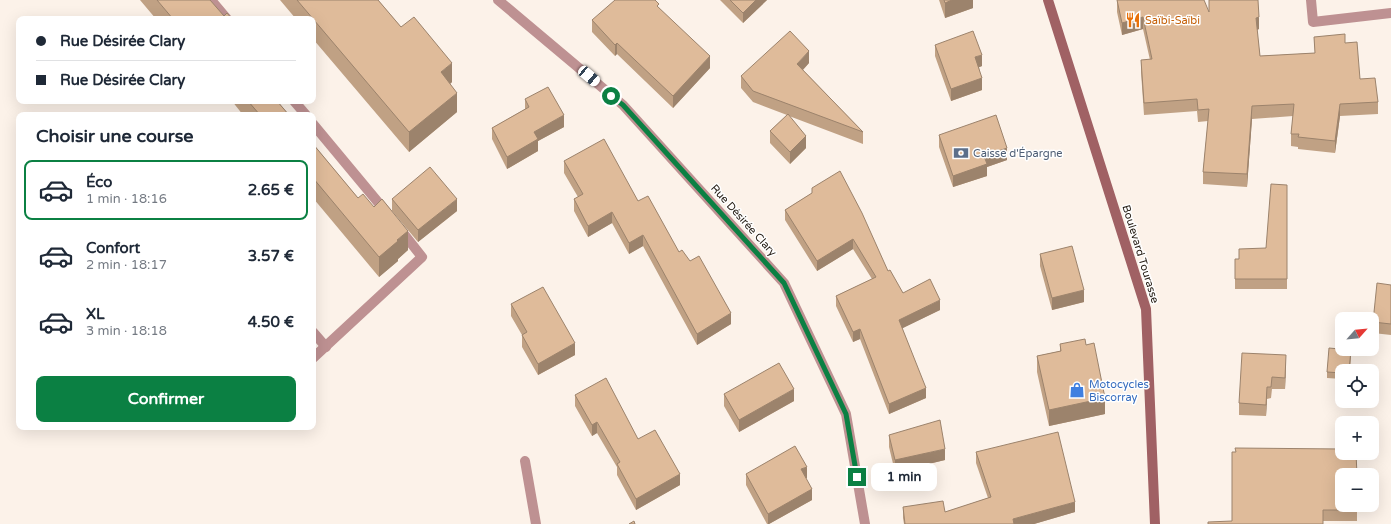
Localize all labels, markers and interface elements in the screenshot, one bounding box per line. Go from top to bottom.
restaurant icon: Saïbi-Saïbi [1124,11,1142,29]
place label: Saïbi-Saïbi [1145,14,1200,27]
text: Rue Désirée Clary [60,32,185,50]
car [576,64,602,88]
text: Rue Désirée Clary [60,71,185,89]
route start [602,87,620,105]
text: Choisir une course [36,125,194,147]
bank icon: Caisse d'Épargne [952,144,970,162]
place label: Caisse d'Épargne [973,146,1063,160]
icon: car [38,172,74,208]
text: Éco [86,173,112,191]
text: 2.65 € [248,181,294,199]
street label: Rue Désirée Clary [708,182,779,259]
text: 1 min · 18:16 [86,191,167,207]
street label: Boulevard Tourasse [1119,203,1162,305]
icon: car [38,238,74,274]
text: Confort [86,239,140,257]
text: 3.57 € [248,247,294,265]
text: 2 min · 18:17 [86,257,167,273]
icon: car [38,304,74,340]
text: XL [86,305,105,323]
north arrow [1335,312,1379,356]
map controls [1335,312,1379,512]
text: 4.50 € [248,313,294,331]
text: 3 min · 18:18 [86,323,167,339]
button: locate [1335,364,1379,408]
button: Confirmer [36,376,296,422]
place label: Motocycles Biscorray [1089,378,1149,404]
shop icon: Motocycles Biscorray [1068,381,1086,399]
button: + [1335,416,1379,460]
callout: 1 min [871,463,937,491]
route end [848,468,866,486]
button: − [1335,468,1379,512]
text: 1 min [887,469,921,485]

